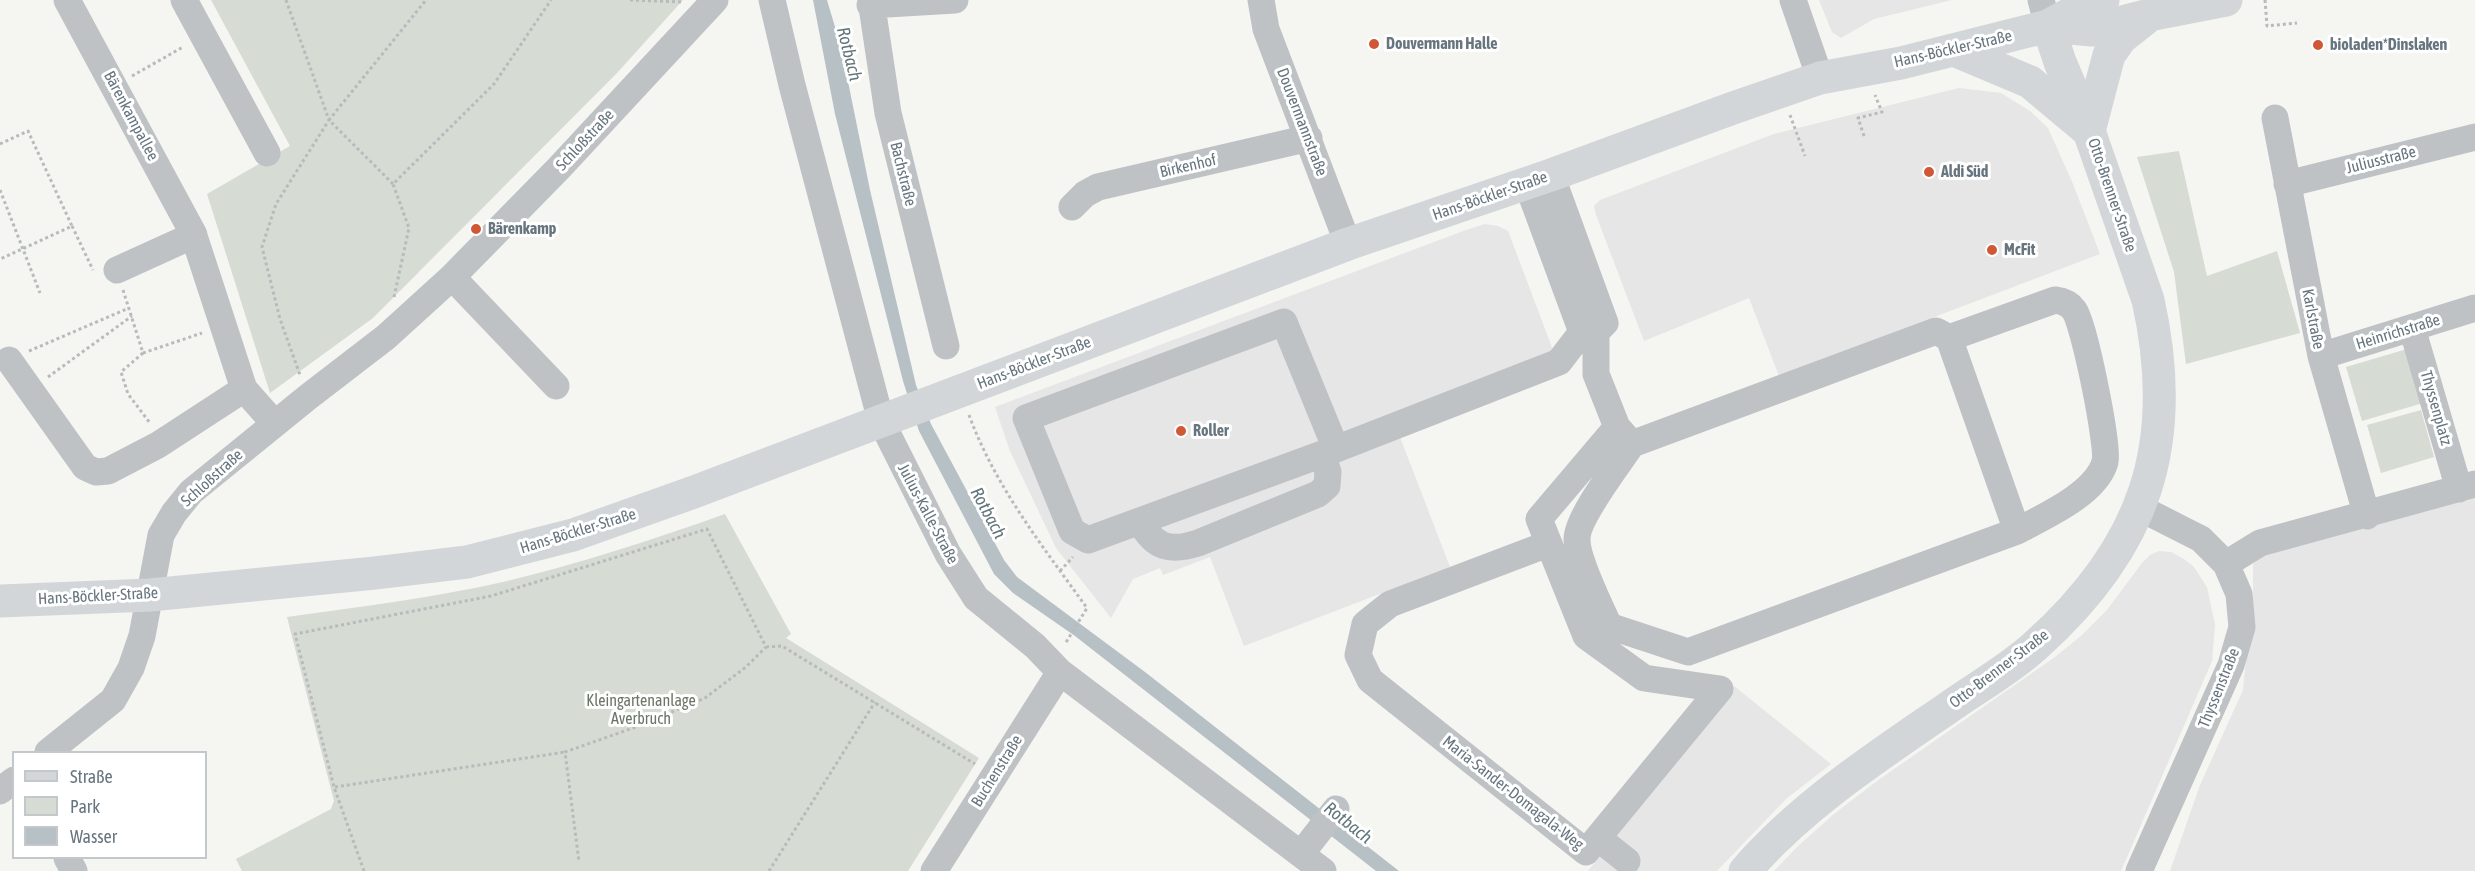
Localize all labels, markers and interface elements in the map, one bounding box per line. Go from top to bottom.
water label: Rotbach [832,25,866,83]
street label: Hans-Böckler-Straße [1892,26,2014,72]
place label: Douvermann Halle [1386,34,1498,54]
place label: bioladen*Dinslaken [2330,35,2447,55]
marker: Douvermann Halle [1367,37,1381,51]
marker: bioladen*Dinslaken [2311,38,2325,52]
street label: Douvermannstraße [1273,65,1331,179]
street label: Bärenkampallee [99,68,163,164]
street label: Schloßstraße [552,106,618,174]
street label: Otto-Brenner-Straße [2084,136,2140,254]
street label: Bachstraße [886,140,920,208]
street label: Juliusstraße [2344,142,2418,178]
street label: Birkenhof [1158,150,1218,182]
place label: Aldi Süd [1941,162,1988,182]
marker: Aldi Süd [1922,165,1936,179]
street label: Hans-Böckler-Straße [1430,167,1550,225]
place label: Bärenkamp [488,219,556,239]
marker: Bärenkamp [469,222,483,236]
place label: McFit [2004,240,2035,260]
marker: McFit [1985,243,1999,257]
street label: Karlstraße [2298,287,2328,351]
street label: Heinrichstraße [2354,310,2442,354]
street label: Hans-Böckler-Straße [974,332,1094,394]
street label: Thyssenplatz [2416,368,2456,448]
place label: Roller [1193,421,1229,441]
marker: Roller [1174,424,1188,438]
street label: Schloßstraße [177,445,247,511]
street label: Julius-Kalle-Straße [894,461,962,567]
water label: Rotbach [966,484,1010,542]
street label: Hans-Böckler-Straße [518,504,638,558]
street label: Hans-Böckler-Straße [37,583,159,609]
street label: Otto-Brenner-Straße [1946,626,2052,712]
street label: Thyssenstraße [2194,645,2244,731]
park label: Kleingartenanlage Averbruch [586,691,696,729]
street label: Buchenstraße [967,732,1027,810]
street label: Maria-Sander-Domagala-Weg [1439,732,1587,854]
legend [12,751,207,859]
text: Straße [70,766,113,787]
text: Park [70,796,100,817]
water label: Rotbach [1320,798,1376,848]
text: Wasser [70,826,117,847]

